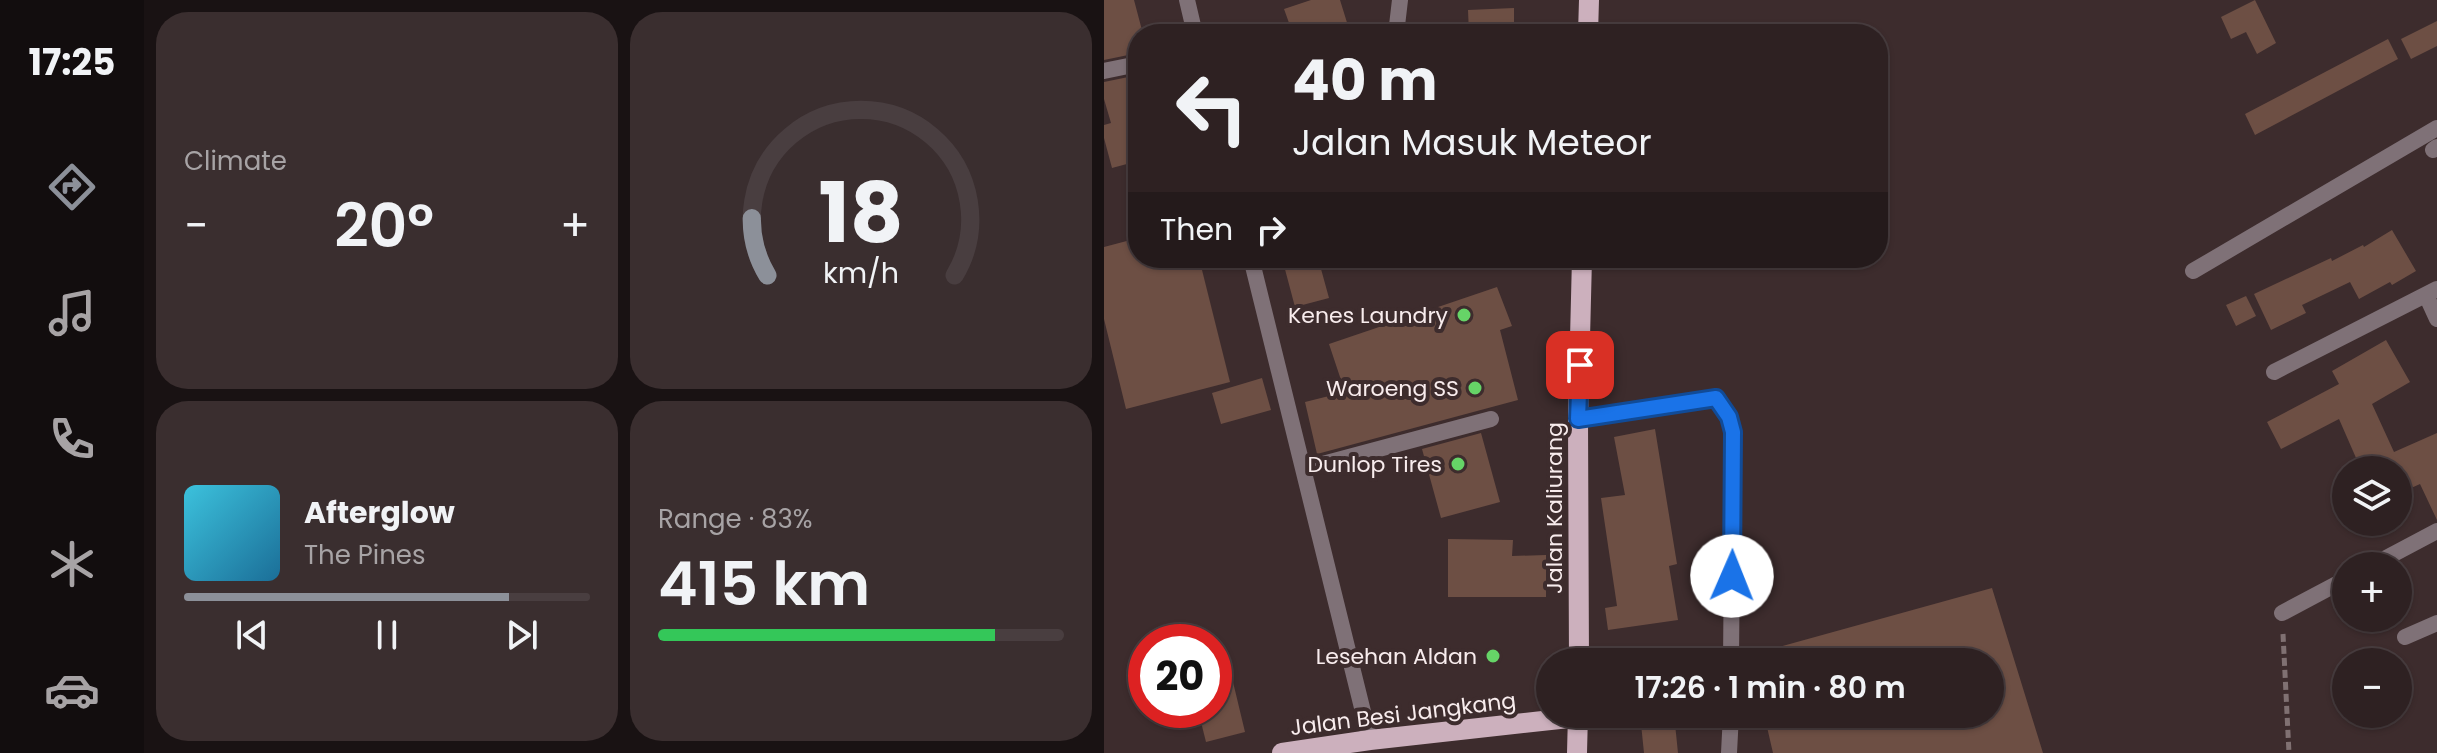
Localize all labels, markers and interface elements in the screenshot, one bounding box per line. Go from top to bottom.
text: 17:25 [29,37,115,88]
text: 40 m [1292,41,1438,120]
icon: left [1160,56,1264,160]
text: Jalan Masuk Meteor [1292,117,1652,168]
text: Climate [184,143,287,179]
text: 18 [818,155,904,271]
icon: directions [44,159,100,215]
text: 20° [334,184,434,268]
text: − [184,195,208,256]
text: + [560,195,590,256]
text: Then [1160,208,1233,251]
icon: right [1249,208,1293,252]
text: km/h [823,253,899,293]
icon: music [44,285,100,341]
place label: Kenes Laundry [1288,300,1449,331]
marker: Kenes Laundry [1455,306,1473,324]
pin [1546,331,1614,399]
icon: arrive [1558,343,1602,387]
place label: Waroeng SS [1326,373,1459,404]
marker: Waroeng SS [1466,379,1484,397]
icon: phone [44,411,100,467]
street label: Jalan Kaliurang [1539,422,1570,594]
place label: Dunlop Tires [1307,449,1442,480]
marker: Dunlop Tires [1449,455,1467,473]
map controls [2332,456,2412,728]
button: layers [2332,456,2412,536]
text: Afterglow [304,491,455,534]
text: Range · 83% [658,501,813,537]
position arrow [1690,534,1774,618]
icon: climate [44,536,100,592]
text: The Pines [304,537,426,573]
text: 415 km [658,542,870,626]
button: + [2332,552,2412,632]
icon: previous [230,613,274,657]
icon: pause [365,613,409,657]
icon: next [500,613,544,657]
speed limit sign: 20 [1128,624,1232,728]
place label: Lesehan Aldan [1316,641,1477,672]
marker: Lesehan Aldan [1484,647,1502,665]
button: − [2332,648,2412,728]
icon: car [44,662,100,718]
text: 17:26 · 1 min · 80 m [1634,666,1906,709]
street label: Jalan Besi Jangkang [1288,685,1518,743]

